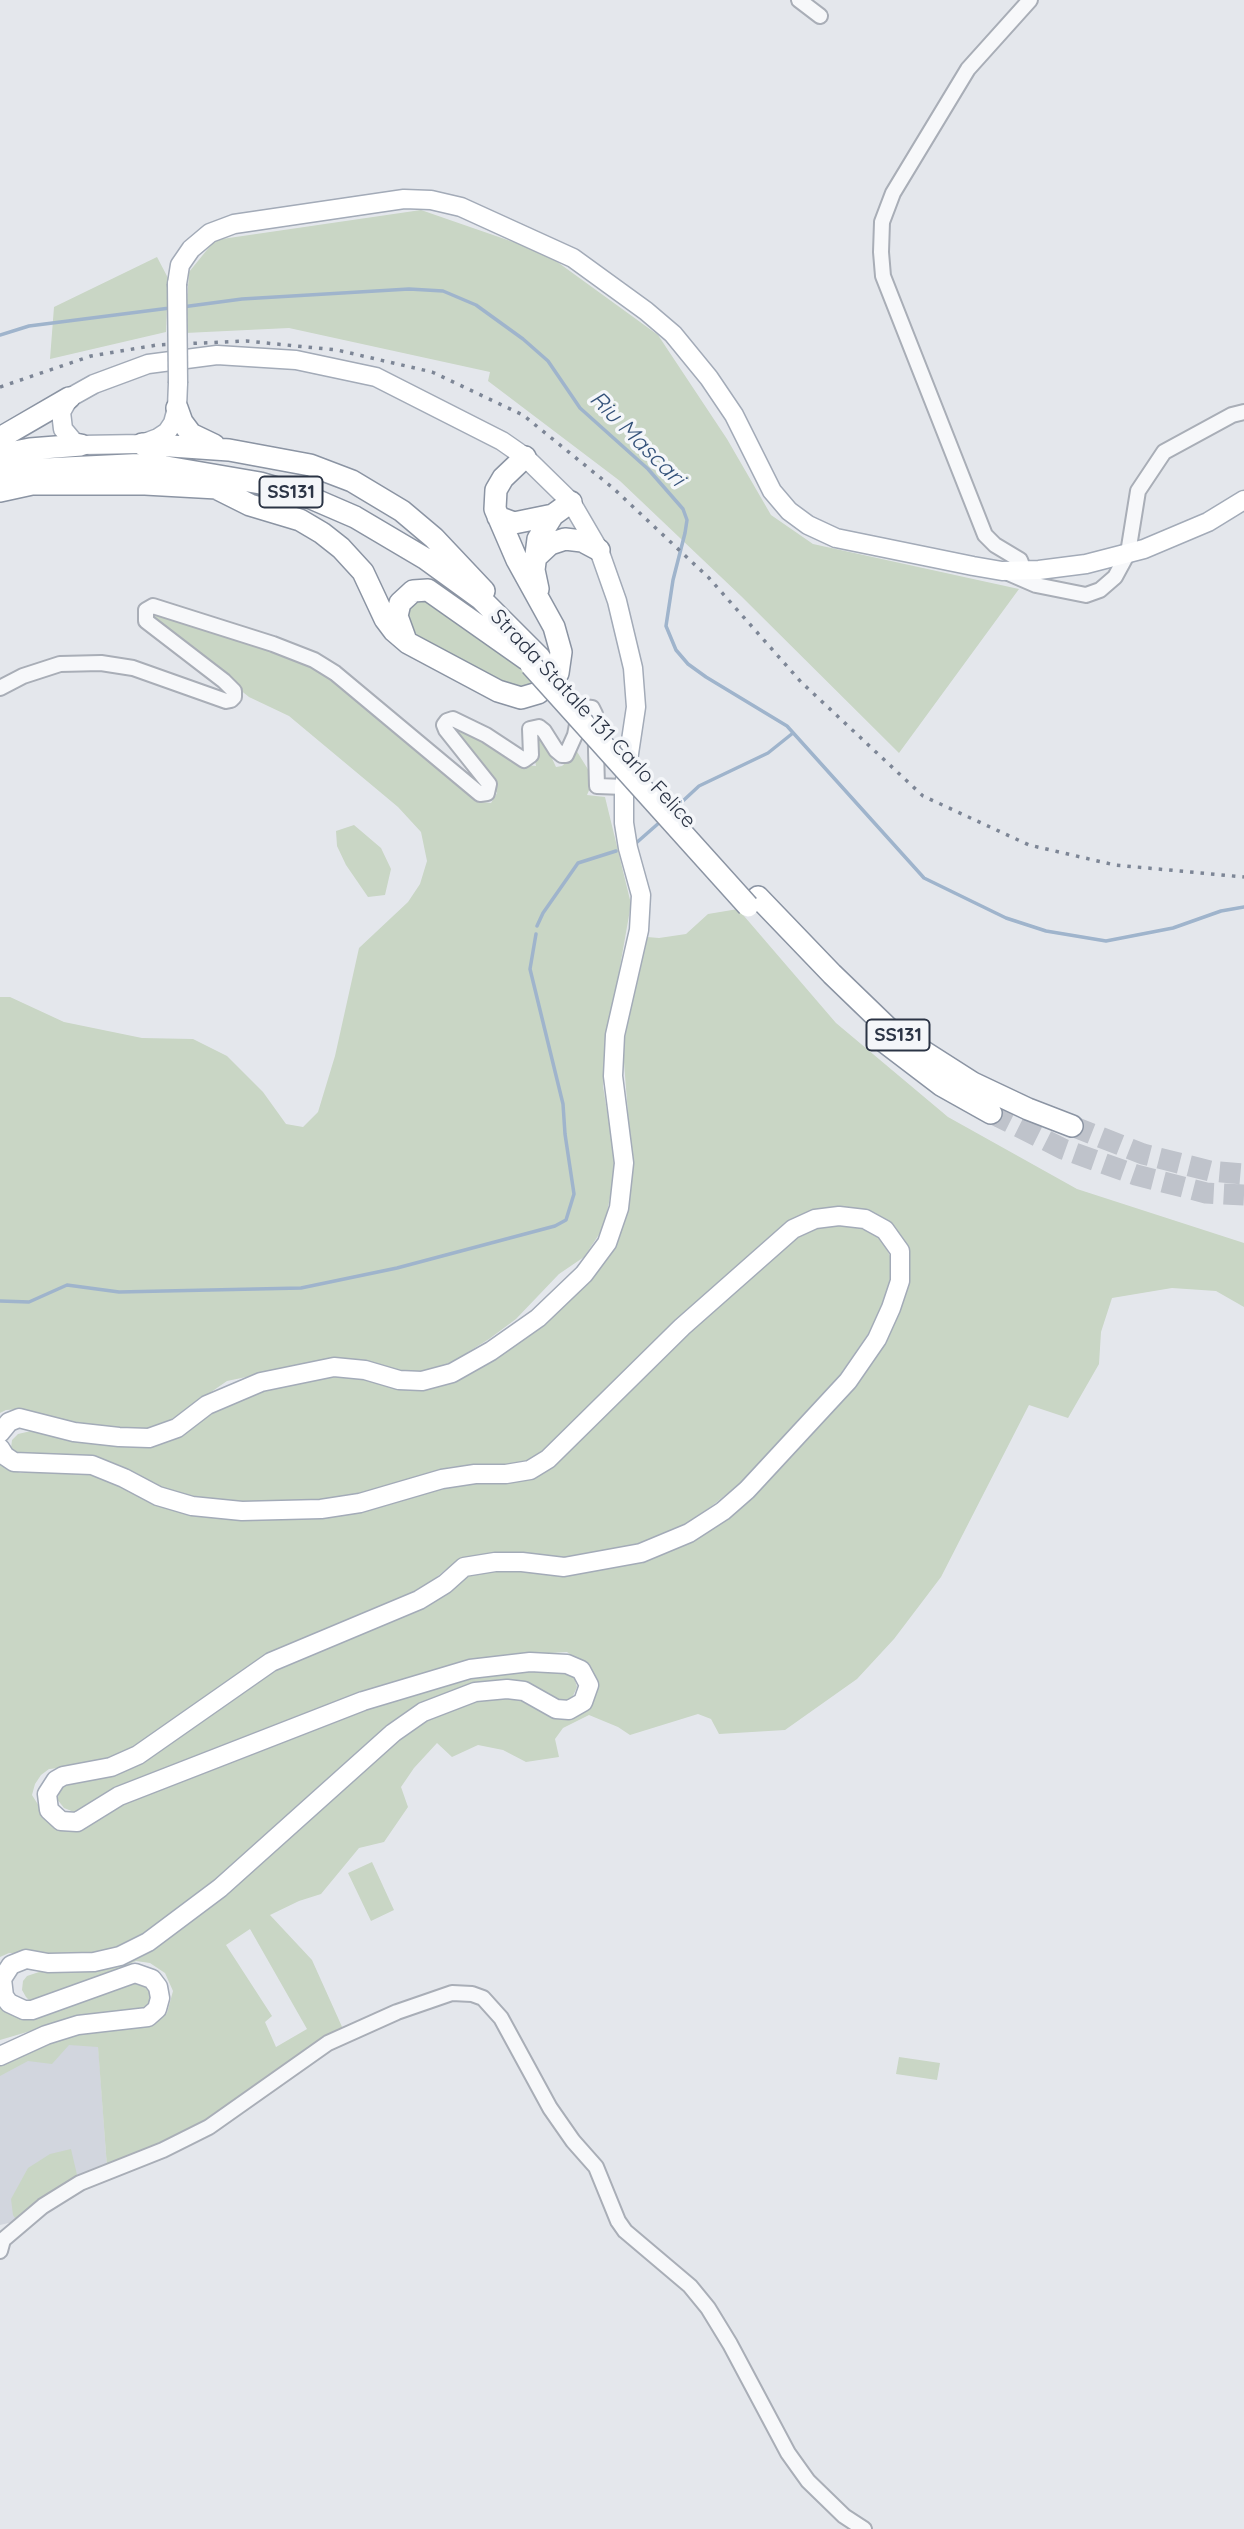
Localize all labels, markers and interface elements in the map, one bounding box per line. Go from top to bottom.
water label: Riu Mascari [584,386,690,492]
road number: SS131 [260,477,322,508]
street label: Strada Statale 131 Carlo Felice [485,604,701,834]
road number: SS131 [866,1020,930,1050]

